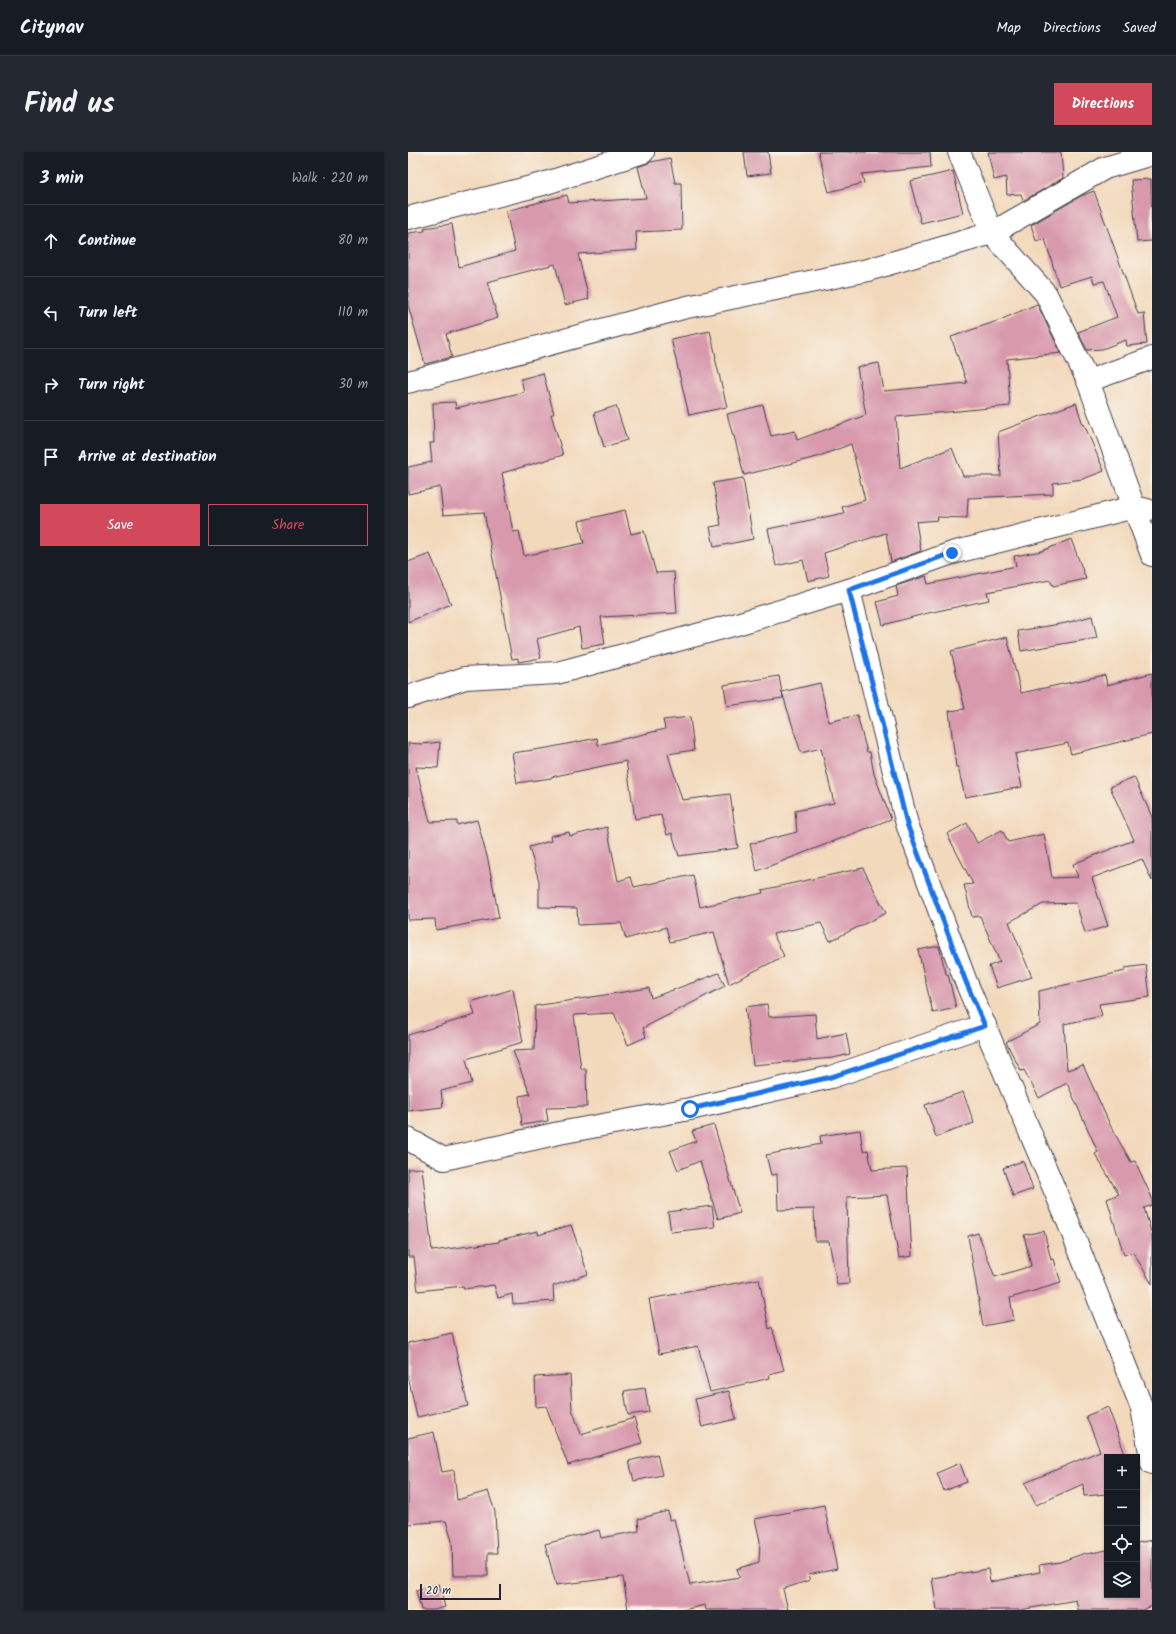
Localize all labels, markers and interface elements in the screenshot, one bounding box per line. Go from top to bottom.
text: Citynav [20,13,83,43]
text: Map [996,17,1021,39]
text: Directions [1043,17,1101,39]
text: Saved [1123,17,1156,39]
text: Find us [24,82,115,127]
button: Directions [1054,83,1152,125]
text: 3 min [40,165,84,192]
text: Walk · 220 m [292,168,368,189]
text: Continue [78,229,136,253]
icon: ahead [40,230,62,252]
text: 80 m [338,230,368,251]
text: Turn left [78,301,138,325]
icon: left [40,302,62,324]
text: 110 m [338,302,368,323]
text: Turn right [78,373,145,397]
icon: right [40,374,62,396]
text: 30 m [339,374,368,395]
text: Arrive at destination [78,445,217,469]
icon: arrive [40,446,62,468]
button: Save [40,504,200,546]
button: Share [208,504,368,546]
route end [943,544,961,562]
route start [681,1100,699,1118]
map controls [1104,1454,1140,1598]
button: + [1104,1454,1140,1490]
button: − [1104,1490,1140,1526]
button: locate [1104,1526,1140,1562]
button: layers [1104,1562,1140,1598]
scale bar [420,1582,501,1601]
text: 20 m [426,1582,451,1600]

